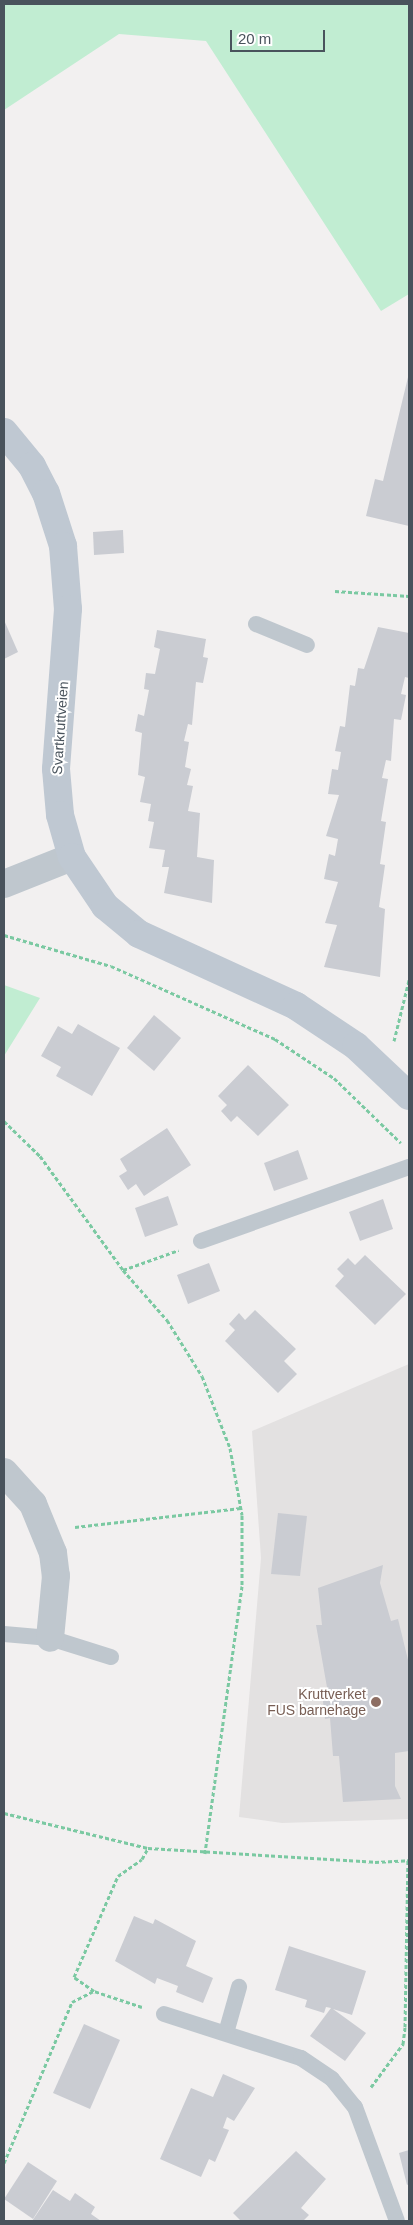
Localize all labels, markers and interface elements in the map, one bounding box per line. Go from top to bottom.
scale bar [233,20,328,52]
text: 20 m [238,30,271,47]
street label: Svartkruttveien [48,681,72,775]
place label: Kruttverket FUS barnehage [267,1686,366,1718]
marker: Kruttverket FUS barnehage [370,1696,382,1708]

